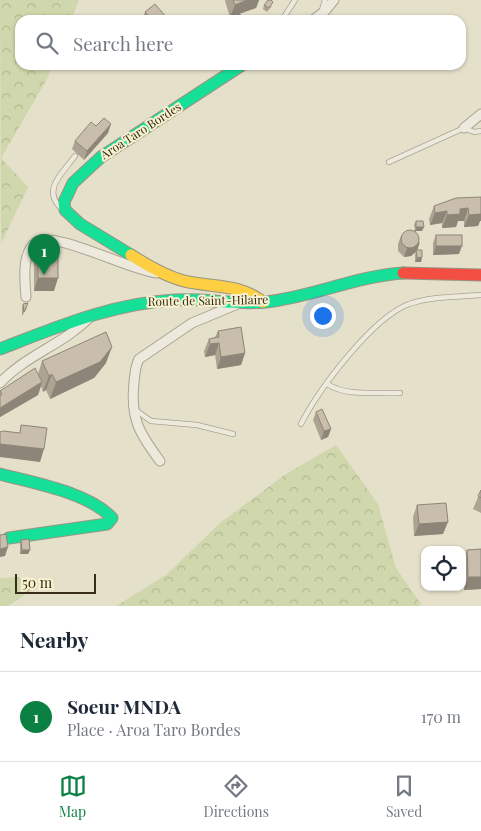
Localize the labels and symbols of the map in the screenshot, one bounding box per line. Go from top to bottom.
street label: Aroa Taro Bordes [96,98,184,163]
pin: 1 [28,234,60,275]
street label: Route de Saint-Hilaire [147,291,268,309]
your location [310,303,336,329]
scale bar [15,571,96,594]

